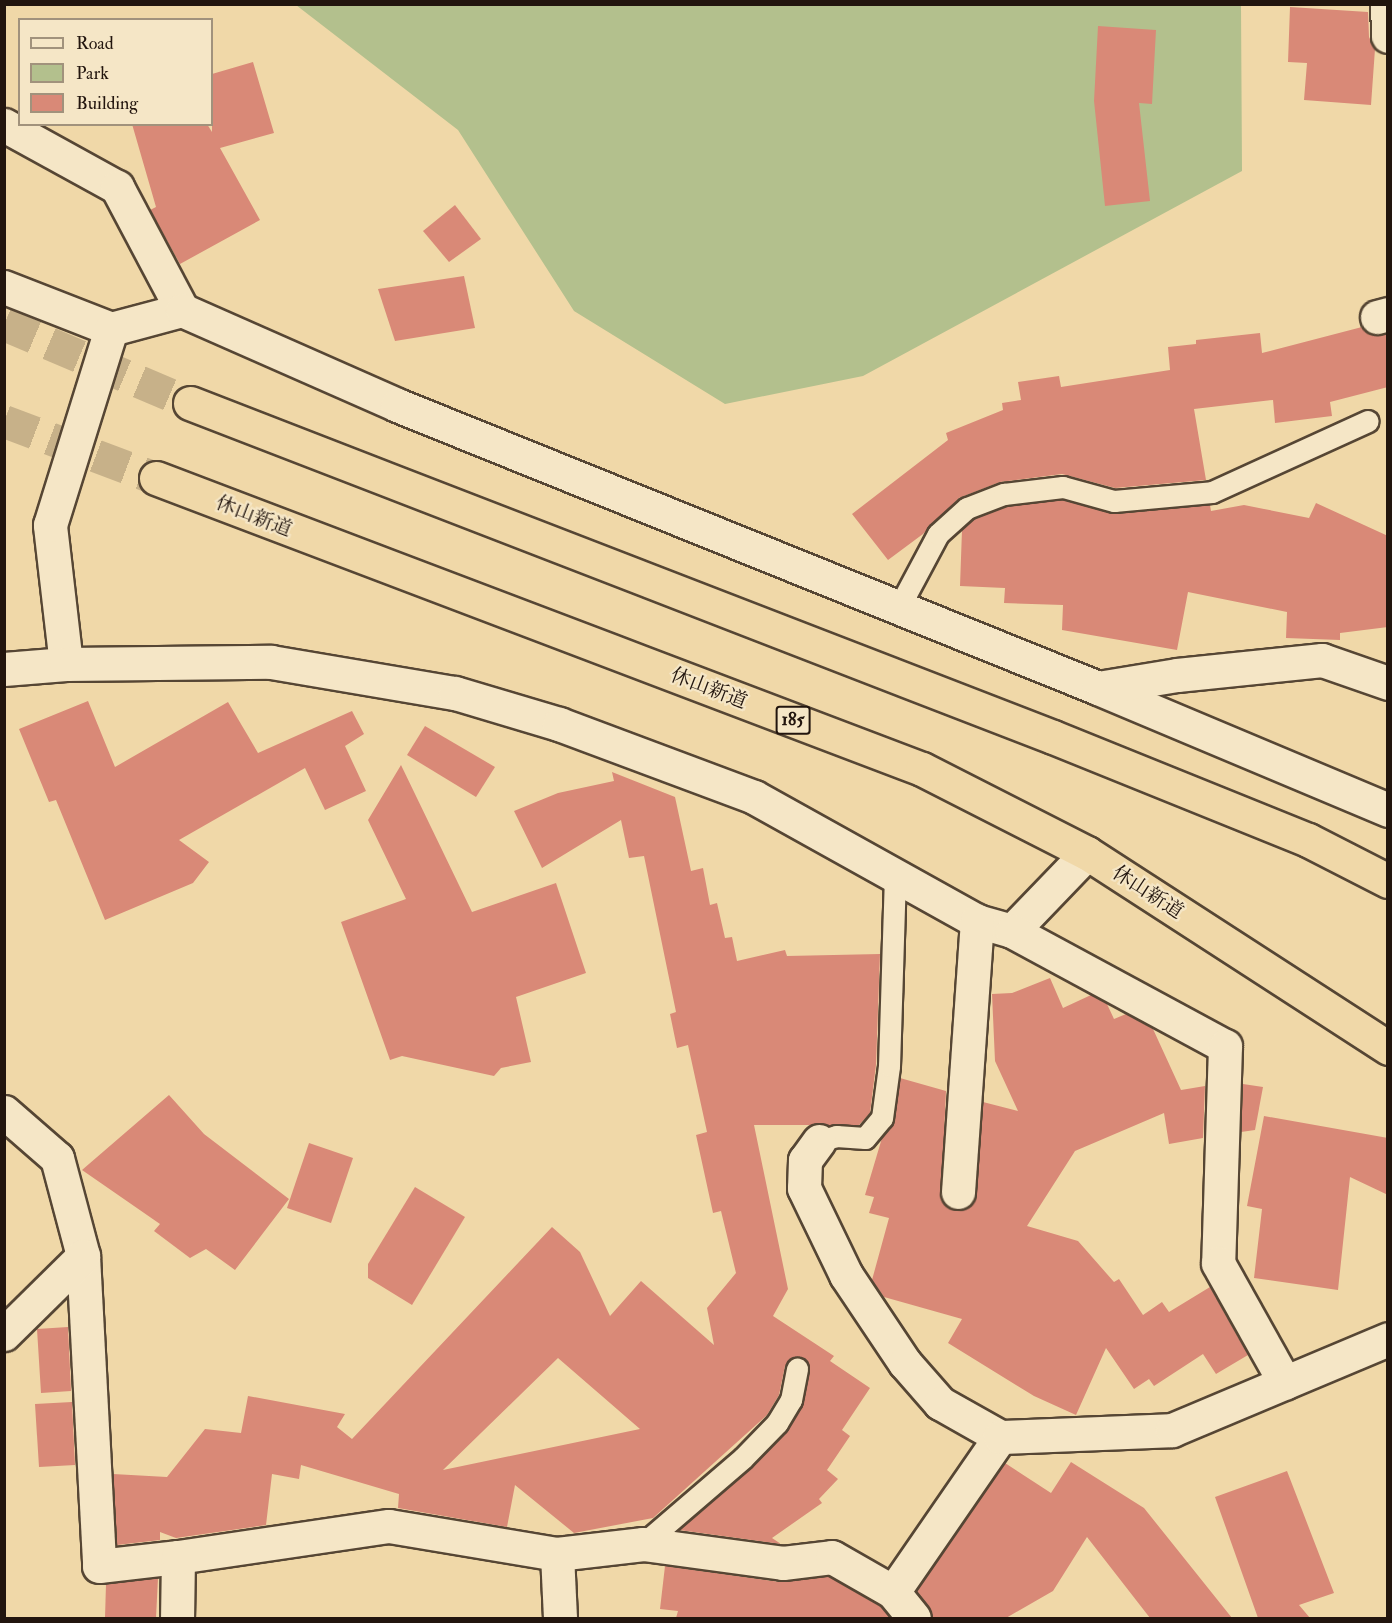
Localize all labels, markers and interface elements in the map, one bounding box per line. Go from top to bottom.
legend [18,18,213,126]
text: Road [76,32,114,55]
text: Park [76,62,109,85]
text: Building [76,92,138,115]
street label: 休山新道 [212,490,296,542]
street label: 休山新道 [667,662,751,714]
road number: 185 [775,705,811,735]
street label: 休山新道 [1108,860,1188,924]

